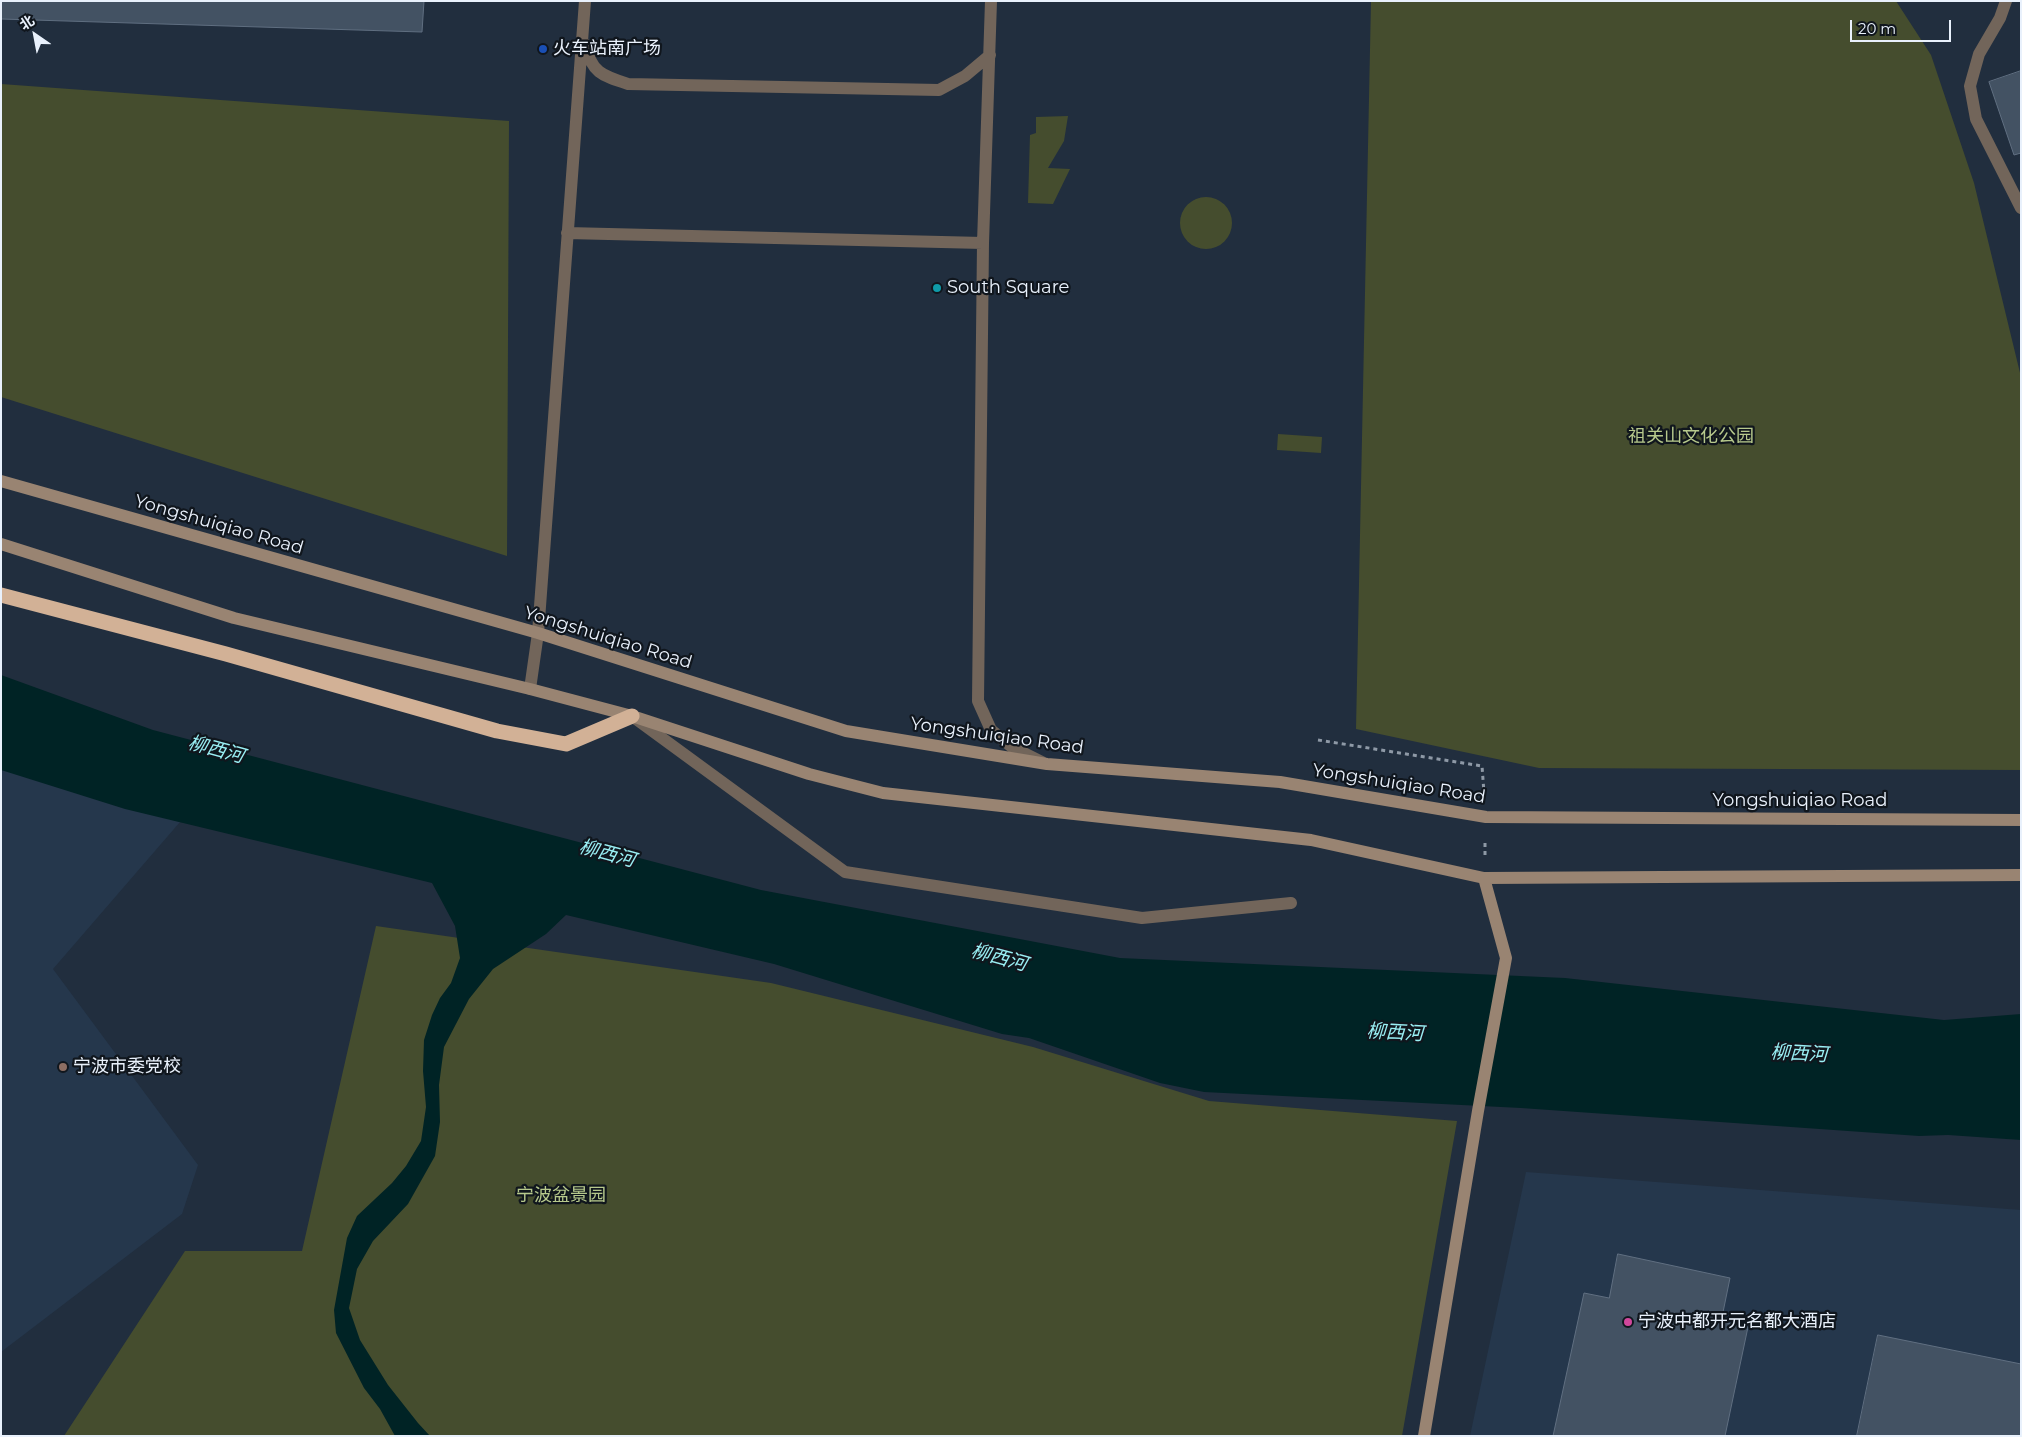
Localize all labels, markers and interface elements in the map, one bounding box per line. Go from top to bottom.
north arrow [10,10,60,60]
scale bar [1852,10,1953,42]
text: 北 [16,11,38,34]
text: 20 m [1858,19,1896,38]
place label: 火车站南广场 [553,38,661,60]
marker: 火车站南广场 [537,43,549,55]
place label: South Square [947,277,1069,299]
marker: South Square [931,282,943,294]
park label: 祖关山文化公园 [1628,426,1754,448]
street label: Yongshuiqiao Road [132,491,306,559]
street label: Yongshuiqiao Road [521,602,695,674]
street label: Yongshuiqiao Road [909,713,1085,759]
water label: 柳西河 [186,732,246,768]
street label: Yongshuiqiao Road [1311,760,1487,808]
street label: Yongshuiqiao Road [1713,790,1887,812]
water label: 柳西河 [577,836,637,872]
water label: 柳西河 [969,940,1029,976]
water label: 柳西河 [1366,1020,1424,1046]
water label: 柳西河 [1770,1041,1828,1067]
place label: 宁波市委党校 [73,1056,181,1078]
marker: 宁波市委党校 [57,1061,69,1073]
park label: 宁波盆景园 [516,1185,606,1207]
place label: 宁波中都开元名都大酒店 [1638,1311,1836,1333]
marker: 宁波中都开元名都大酒店 [1622,1316,1634,1328]

